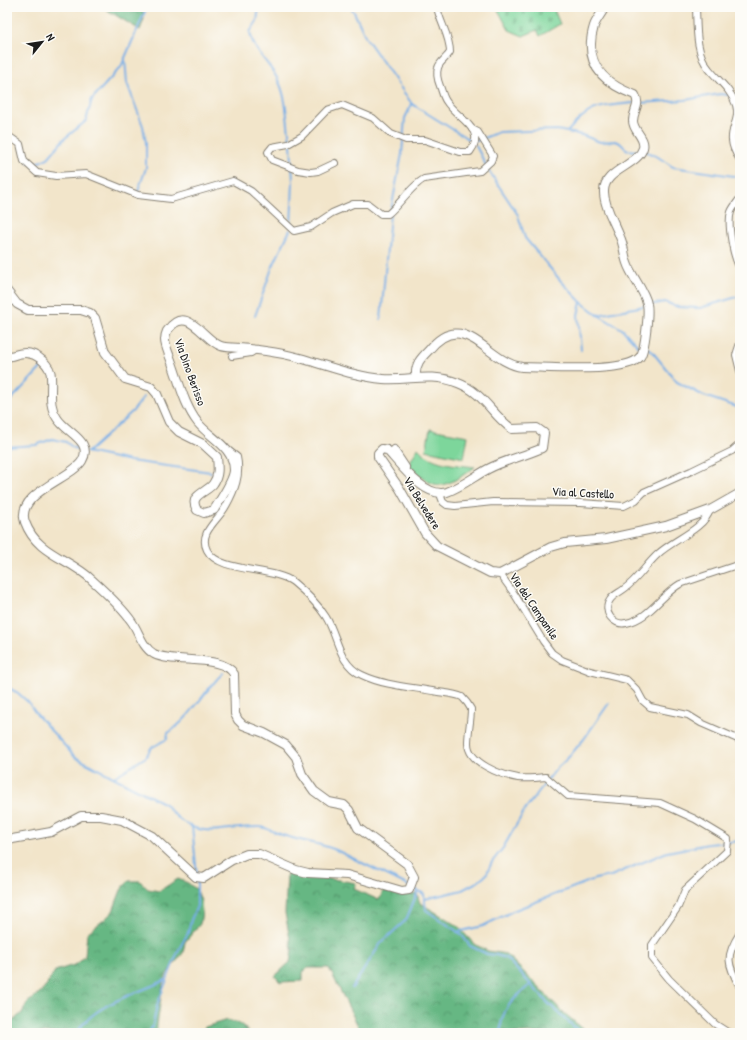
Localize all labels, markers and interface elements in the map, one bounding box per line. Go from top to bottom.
north arrow [22,22,62,62]
text: N [43,31,58,43]
street label: Via Dino Berisso [170,336,211,408]
street label: Via Belvedere [399,473,445,533]
street label: Via al Castello [551,482,615,503]
street label: Via del Campanile [506,569,563,643]

